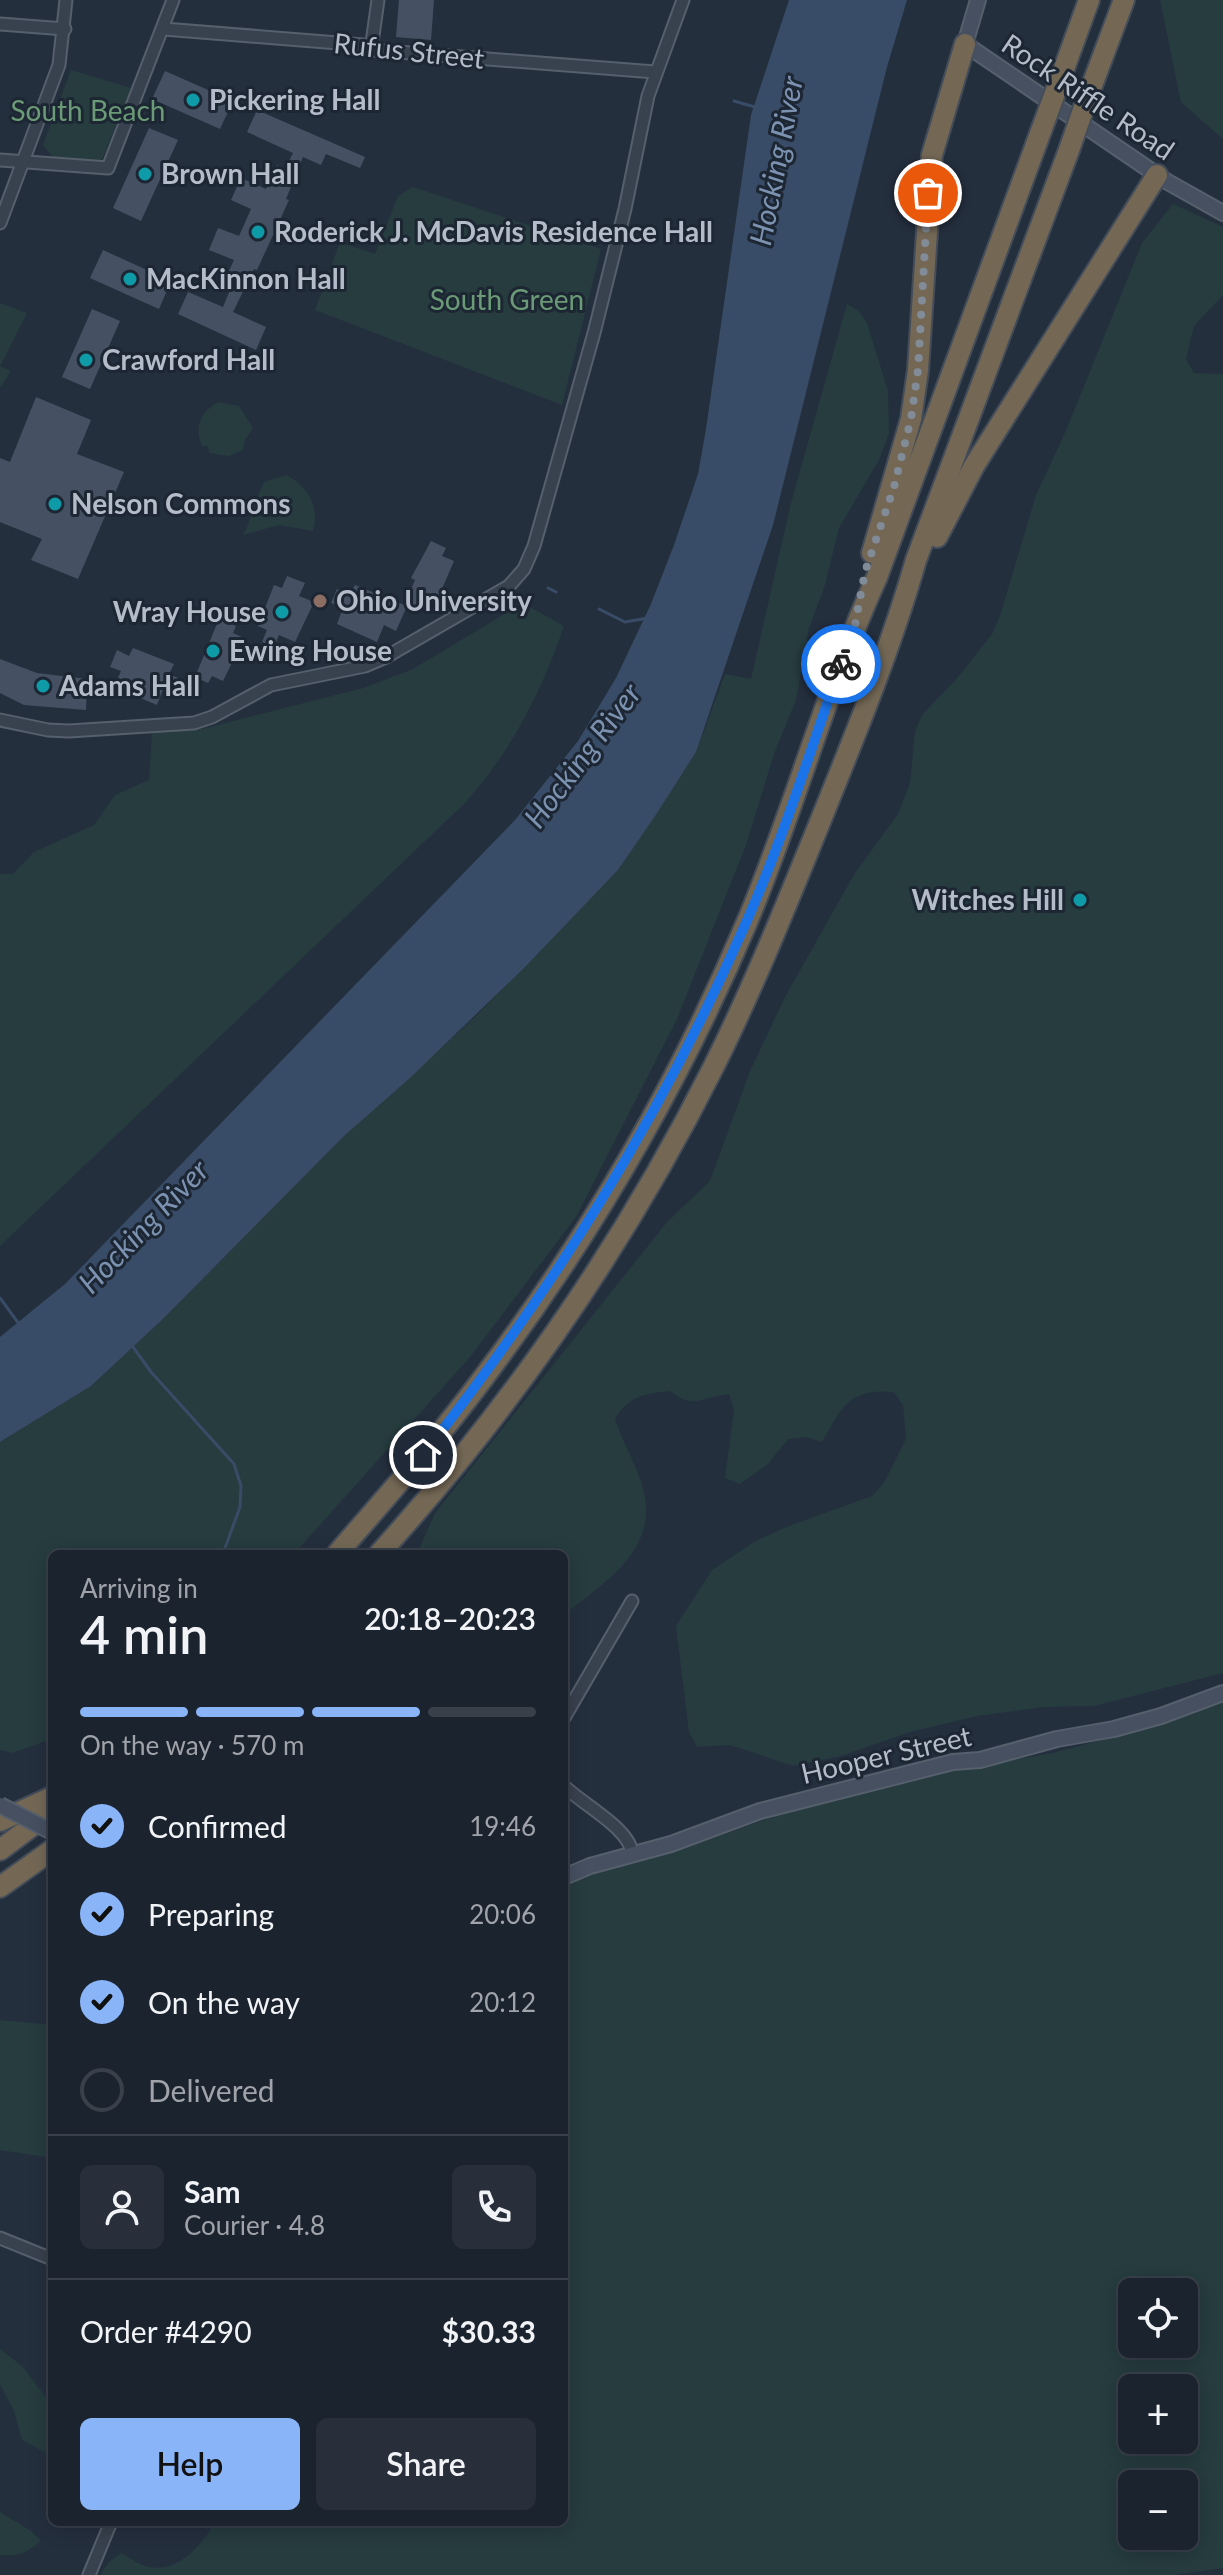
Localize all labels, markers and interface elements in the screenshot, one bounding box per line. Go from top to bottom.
street label: Rufus Street [332,25,486,75]
street label: Rock Riffle Road [996,26,1181,166]
water label: Hocking River [741,72,809,248]
place label: Pickering Hall [209,82,380,116]
marker: Pickering Hall [184,91,202,109]
park label: South Beach [10,93,166,127]
place label: Brown Hall [161,156,299,190]
pin [894,159,962,227]
marker: Brown Hall [136,165,154,183]
icon: bag [906,171,950,215]
place label: Roderick J. McDavis Residence Hall [274,214,713,248]
marker: Roderick J. McDavis Residence Hall [249,223,267,241]
place label: MacKinnon Hall [146,261,346,295]
marker: MacKinnon Hall [121,270,139,288]
park label: South Green [430,282,584,316]
place label: Crawford Hall [102,342,275,376]
marker: Crawford Hall [77,351,95,369]
place label: Nelson Commons [71,486,290,520]
marker: Nelson Commons [46,495,64,513]
place label: Ohio University [336,583,532,617]
marker: Ohio University [311,592,329,610]
place label: Wray House [113,594,266,628]
marker: Wray House [273,603,291,621]
courier [801,624,881,704]
place label: Ewing House [229,633,392,667]
marker: Ewing House [204,642,222,660]
icon: bike [819,642,863,686]
place label: Adams Hall [58,668,200,702]
water label: Hocking River [515,675,648,834]
marker: Adams Hall [34,677,52,695]
place label: Witches Hill [912,882,1064,916]
marker: Witches Hill [1071,891,1089,909]
water label: Hocking River [70,1151,216,1300]
pin [389,1421,457,1489]
icon: home [401,1433,445,1477]
text: Arriving in [80,1572,198,1604]
text: 20:18–20:23 [364,1600,536,1636]
text: 4 min [80,1603,208,1665]
street label: Hooper Street [797,1718,974,1790]
text: On the way · 570 m [80,1729,304,1761]
icon: check [80,1804,124,1848]
text: Confirmed [148,1808,287,1844]
text: 19:46 [469,1810,536,1842]
icon: check [80,1892,124,1936]
text: Preparing [148,1896,274,1932]
text: 20:06 [469,1898,536,1930]
icon: check [80,1980,124,2024]
text: On the way [148,1984,300,2020]
text: 20:12 [469,1986,536,2018]
text: Delivered [148,2072,275,2108]
button: person [80,2165,164,2249]
button: phone [452,2165,536,2249]
text: Sam [184,2173,241,2209]
text: Courier · 4.8 [184,2209,325,2241]
map controls [1118,2278,1198,2550]
button: locate [1118,2278,1198,2358]
text: Order #4290 [80,2313,252,2349]
text: $30.33 [442,2313,536,2349]
button: + [1118,2374,1198,2454]
button: Help [80,2418,300,2510]
button: Share [316,2418,536,2510]
button: − [1118,2470,1198,2550]

